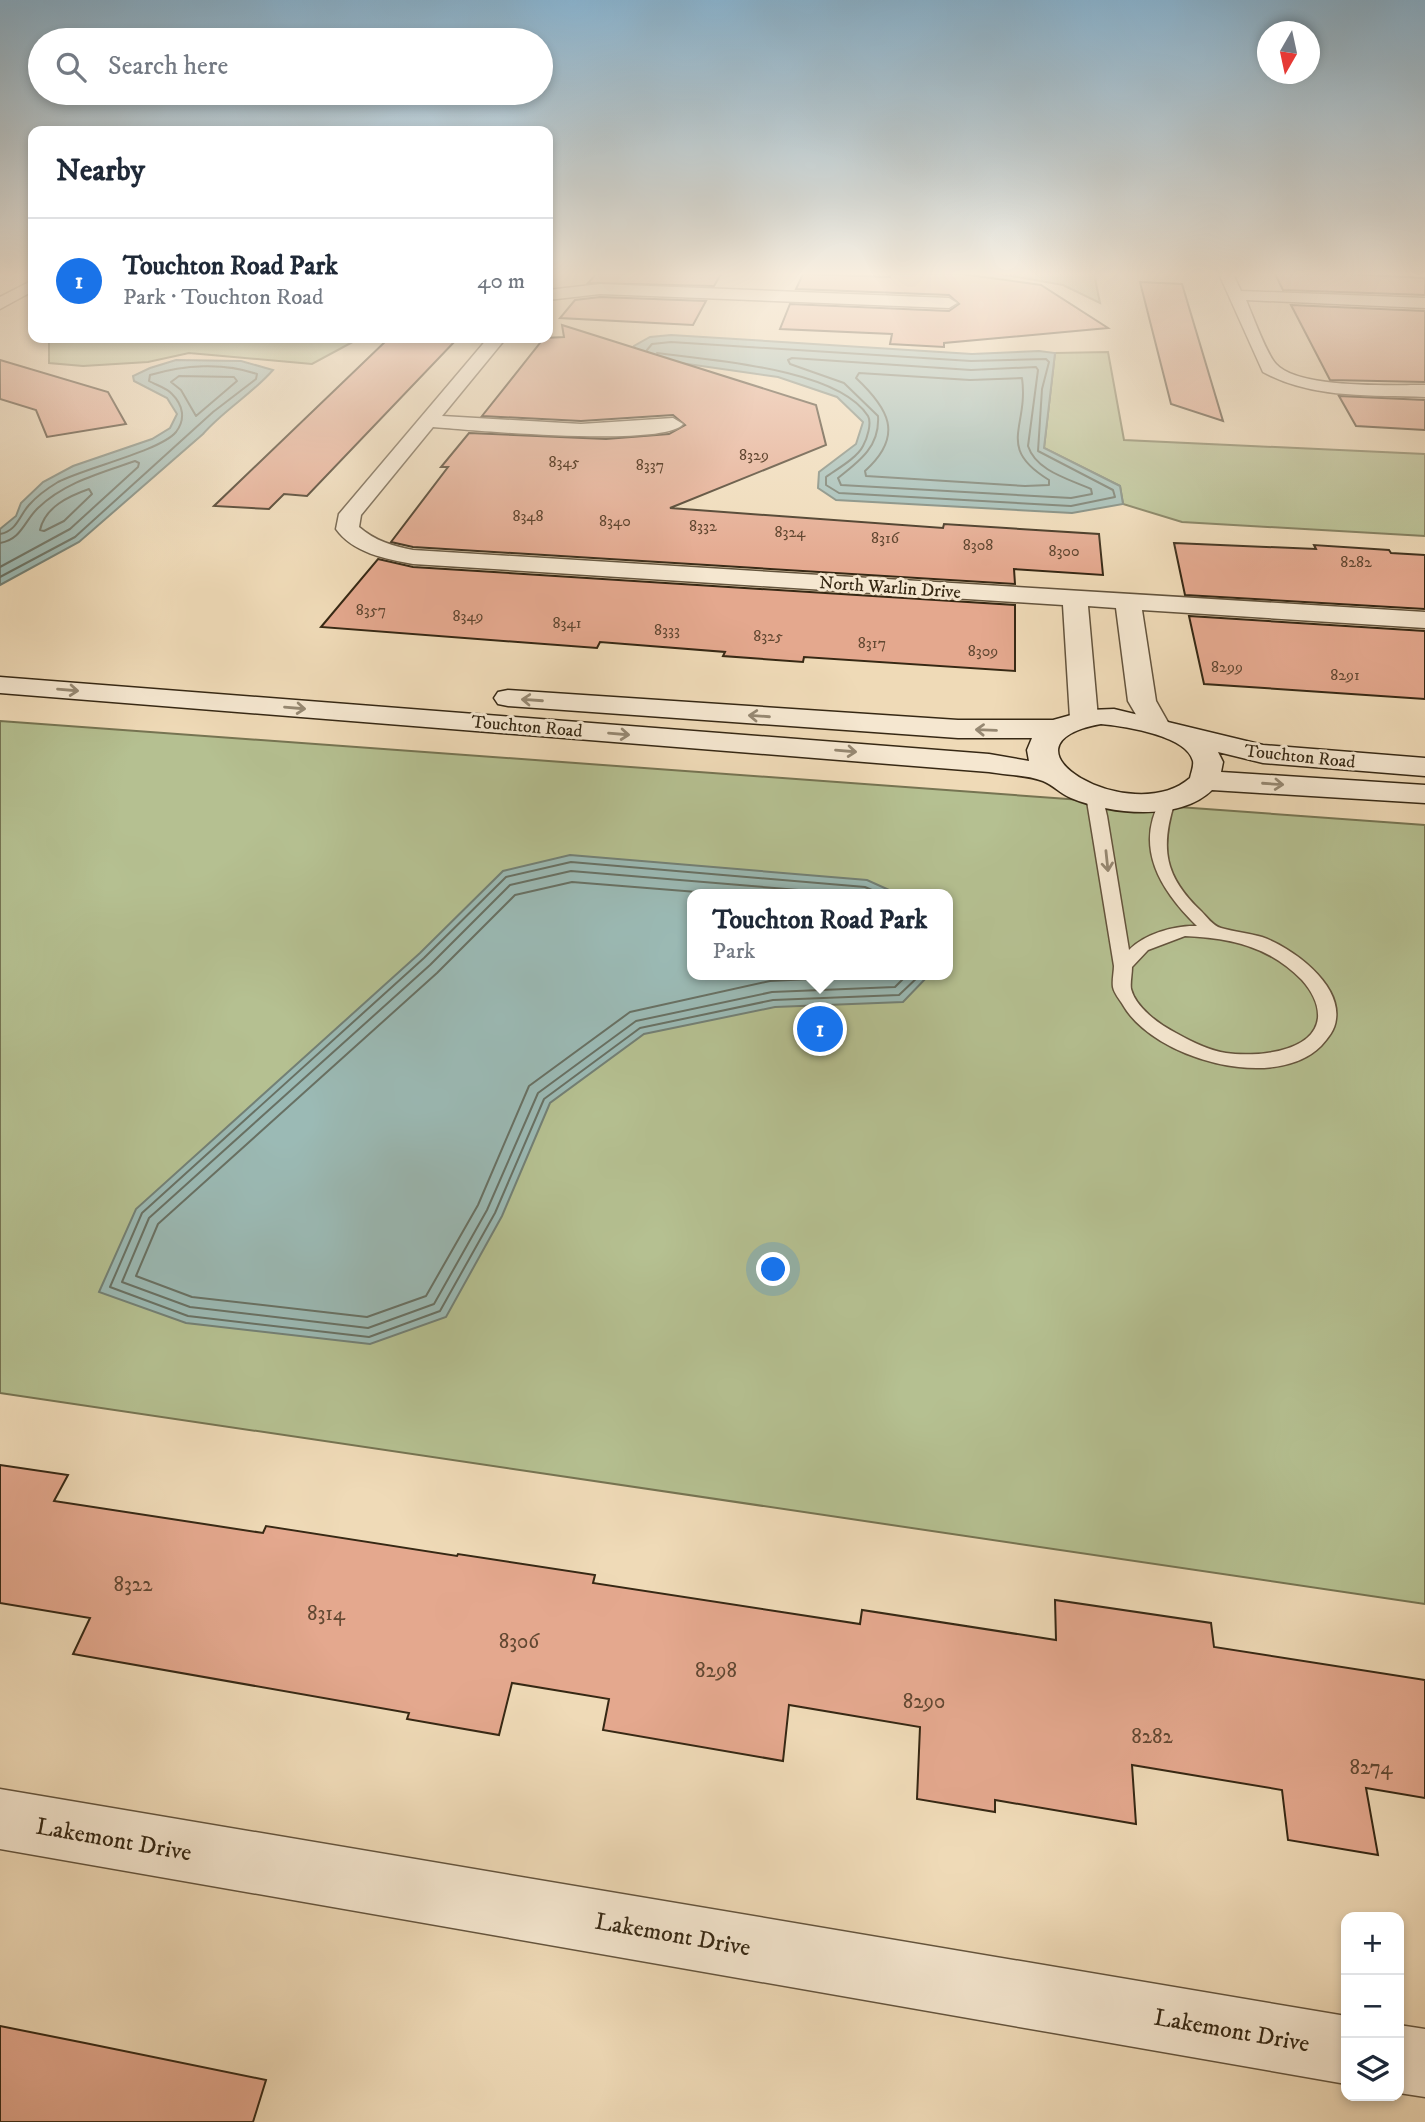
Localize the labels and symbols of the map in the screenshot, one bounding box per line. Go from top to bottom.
north arrow [1257,21,1320,84]
house number: 8329 [739,445,769,465]
house number: 8345 [548,452,580,472]
house number: 8337 [636,455,664,475]
house number: 8348 [512,506,544,526]
house number: 8340 [599,511,631,531]
house number: 8332 [689,516,717,536]
house number: 8324 [774,522,806,542]
house number: 8316 [871,528,900,548]
house number: 8308 [963,535,993,555]
house number: 8300 [1048,541,1080,561]
house number: 8282 [1340,552,1372,572]
street label: North Warlin Drive [818,572,961,604]
house number: 8357 [356,600,386,620]
house number: 8349 [452,606,484,626]
house number: 8341 [552,613,582,633]
house number: 8333 [654,620,680,640]
house number: 8325 [753,626,783,646]
house number: 8317 [858,633,886,653]
house number: 8309 [968,641,998,661]
house number: 8299 [1211,657,1243,677]
house number: 8291 [1330,665,1360,685]
one-way arrow [56,684,79,697]
one-way arrow [521,693,544,706]
one-way arrow [283,702,306,715]
one-way arrow [748,709,771,722]
street label: Touchton Road [471,711,583,743]
one-way arrow [975,723,998,737]
one-way arrow [608,728,630,741]
street label: Touchton Road [1243,740,1356,774]
one-way arrow [834,745,857,758]
one-way arrow [1261,778,1284,791]
one-way arrow [1101,849,1114,872]
pin: 1 [797,1003,843,1055]
your location [756,1252,790,1286]
house number: 8322 [114,1572,153,1598]
house number: 8314 [307,1601,346,1627]
house number: 8306 [499,1629,540,1655]
house number: 8298 [695,1658,737,1684]
house number: 8290 [903,1689,945,1715]
house number: 8282 [1131,1724,1174,1750]
house number: 8274 [1349,1755,1393,1781]
street label: Lakemont Drive [34,1812,194,1868]
street label: Lakemont Drive [593,1907,753,1963]
street label: Lakemont Drive [1152,2003,1312,2059]

